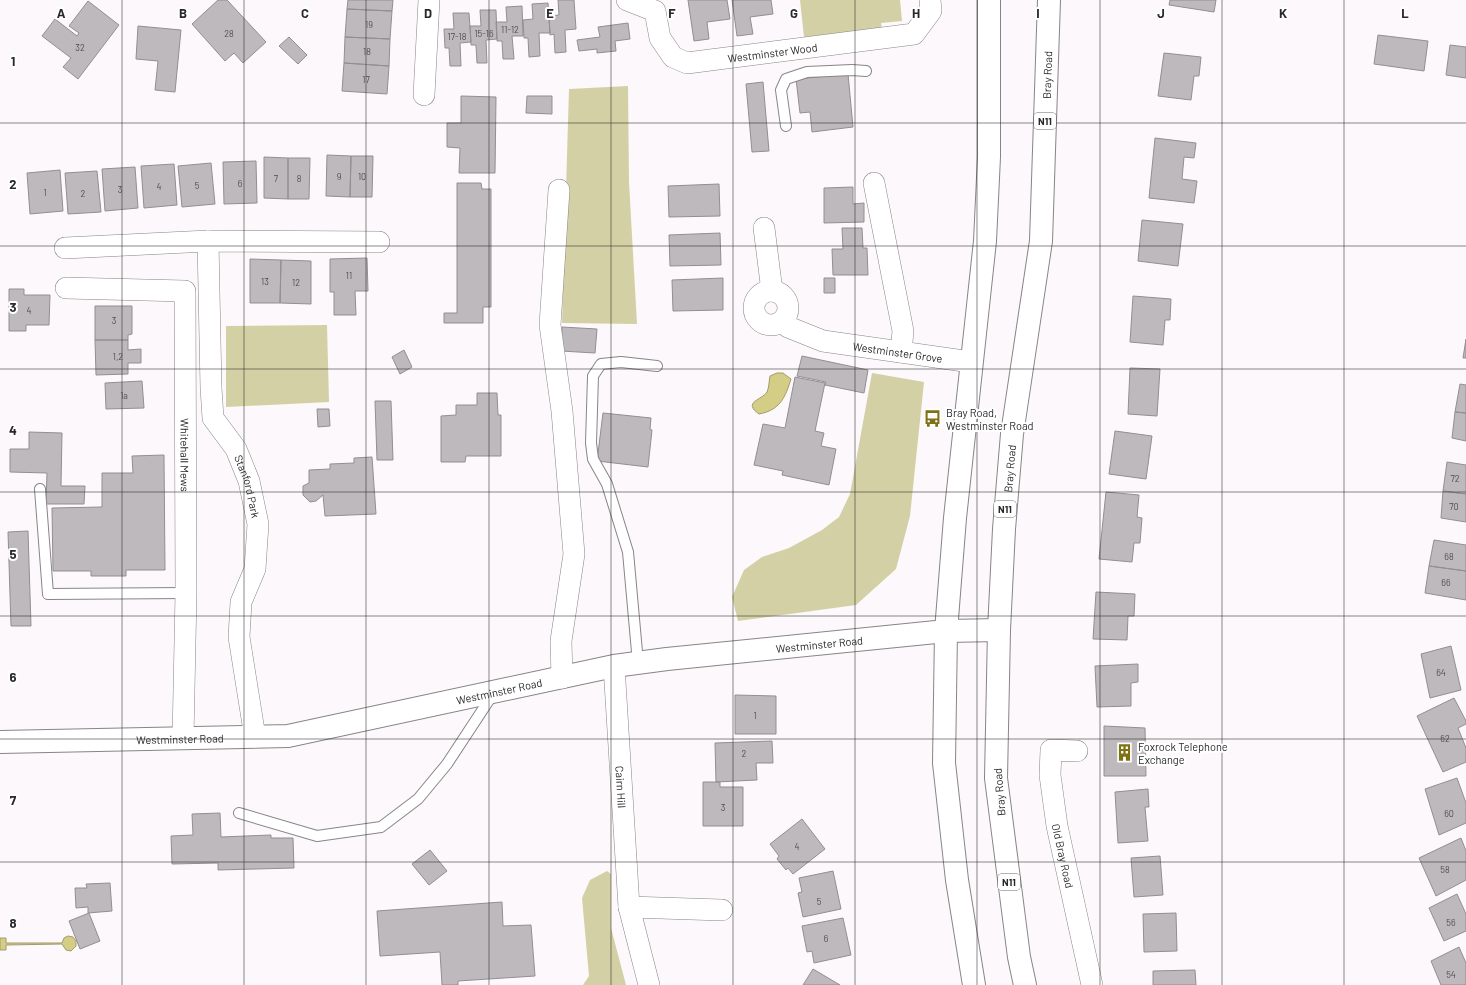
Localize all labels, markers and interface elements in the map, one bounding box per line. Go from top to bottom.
text: A [57,5,66,21]
text: B [179,5,187,21]
text: C [301,5,309,21]
text: D [424,5,432,21]
text: E [546,5,554,21]
text: F [668,5,676,21]
text: G [790,5,798,21]
text: H [912,5,920,21]
text: I [1036,5,1040,21]
text: J [1157,5,1165,21]
text: K [1279,5,1287,21]
text: L [1401,5,1409,21]
house number: 19 [365,19,373,30]
house number: 11-12 [501,24,519,35]
house number: 28 [224,28,234,39]
house number: 15-16 [474,28,494,39]
house number: 17-18 [448,31,467,42]
street label: Westminster Wood [727,40,818,64]
house number: 32 [75,42,85,53]
house number: 18 [363,46,371,57]
street label: Bray Road [1039,51,1054,99]
text: 1 [11,53,15,69]
house number: 17 [362,74,370,85]
road number: N11 [1034,113,1056,129]
house number: 9 [337,171,342,182]
house number: 10 [358,171,366,182]
house number: 7 [274,173,279,184]
house number: 8 [297,173,302,184]
text: 2 [9,176,17,192]
house number: 6 [238,178,243,189]
house number: 5 [195,180,200,191]
house number: 4 [157,181,162,192]
house number: 3 [118,184,123,195]
house number: 1 [43,187,47,198]
house number: 2 [81,188,86,199]
house number: 11 [346,270,352,281]
house number: 13 [261,276,269,287]
house number: 12 [292,277,300,288]
text: 3 [9,299,17,315]
house number: 4 [27,305,32,316]
house number: 3 [112,315,117,326]
street label: Westminster Grove [852,339,944,364]
house number: 1,2 [113,351,123,362]
house number: 1a [120,390,128,401]
place label: Bray Road, Westminster Road [946,406,1034,432]
bus stop icon: Bray Road, Westminster Road [923,408,943,428]
street label: Whitehall Mews [179,418,192,492]
text: 4 [9,422,17,438]
street label: Bray Road [1001,444,1018,493]
street label: Stanford Park [232,453,263,519]
house number: 72 [1450,473,1460,484]
road number: N11 [994,501,1016,517]
house number: 70 [1449,501,1459,512]
text: 5 [9,546,17,562]
house number: 68 [1444,551,1454,562]
house number: 66 [1441,577,1451,588]
street label: Westminster Road [775,633,864,655]
house number: 64 [1436,667,1446,678]
text: 6 [10,669,17,685]
street label: Westminster Road [455,675,543,706]
house number: 1 [753,710,757,721]
street label: Westminster Road [136,731,224,746]
house number: 62 [1440,733,1450,744]
place label: Foxrock Telephone Exchange [1138,740,1228,766]
building icon: Foxrock Telephone Exchange [1115,742,1135,762]
house number: 2 [742,748,747,759]
street label: Cairn Hill [614,765,629,808]
street label: Bray Road [990,768,1008,816]
text: 7 [10,792,17,808]
house number: 3 [721,802,726,813]
house number: 60 [1444,808,1454,819]
street label: Old Bray Road [1050,822,1077,889]
house number: 4 [795,841,800,852]
house number: 58 [1440,864,1450,875]
road number: N11 [998,874,1020,890]
house number: 5 [817,896,822,907]
text: 8 [9,915,17,931]
house number: 56 [1446,917,1456,928]
house number: 6 [824,933,829,944]
house number: 54 [1446,969,1456,980]

